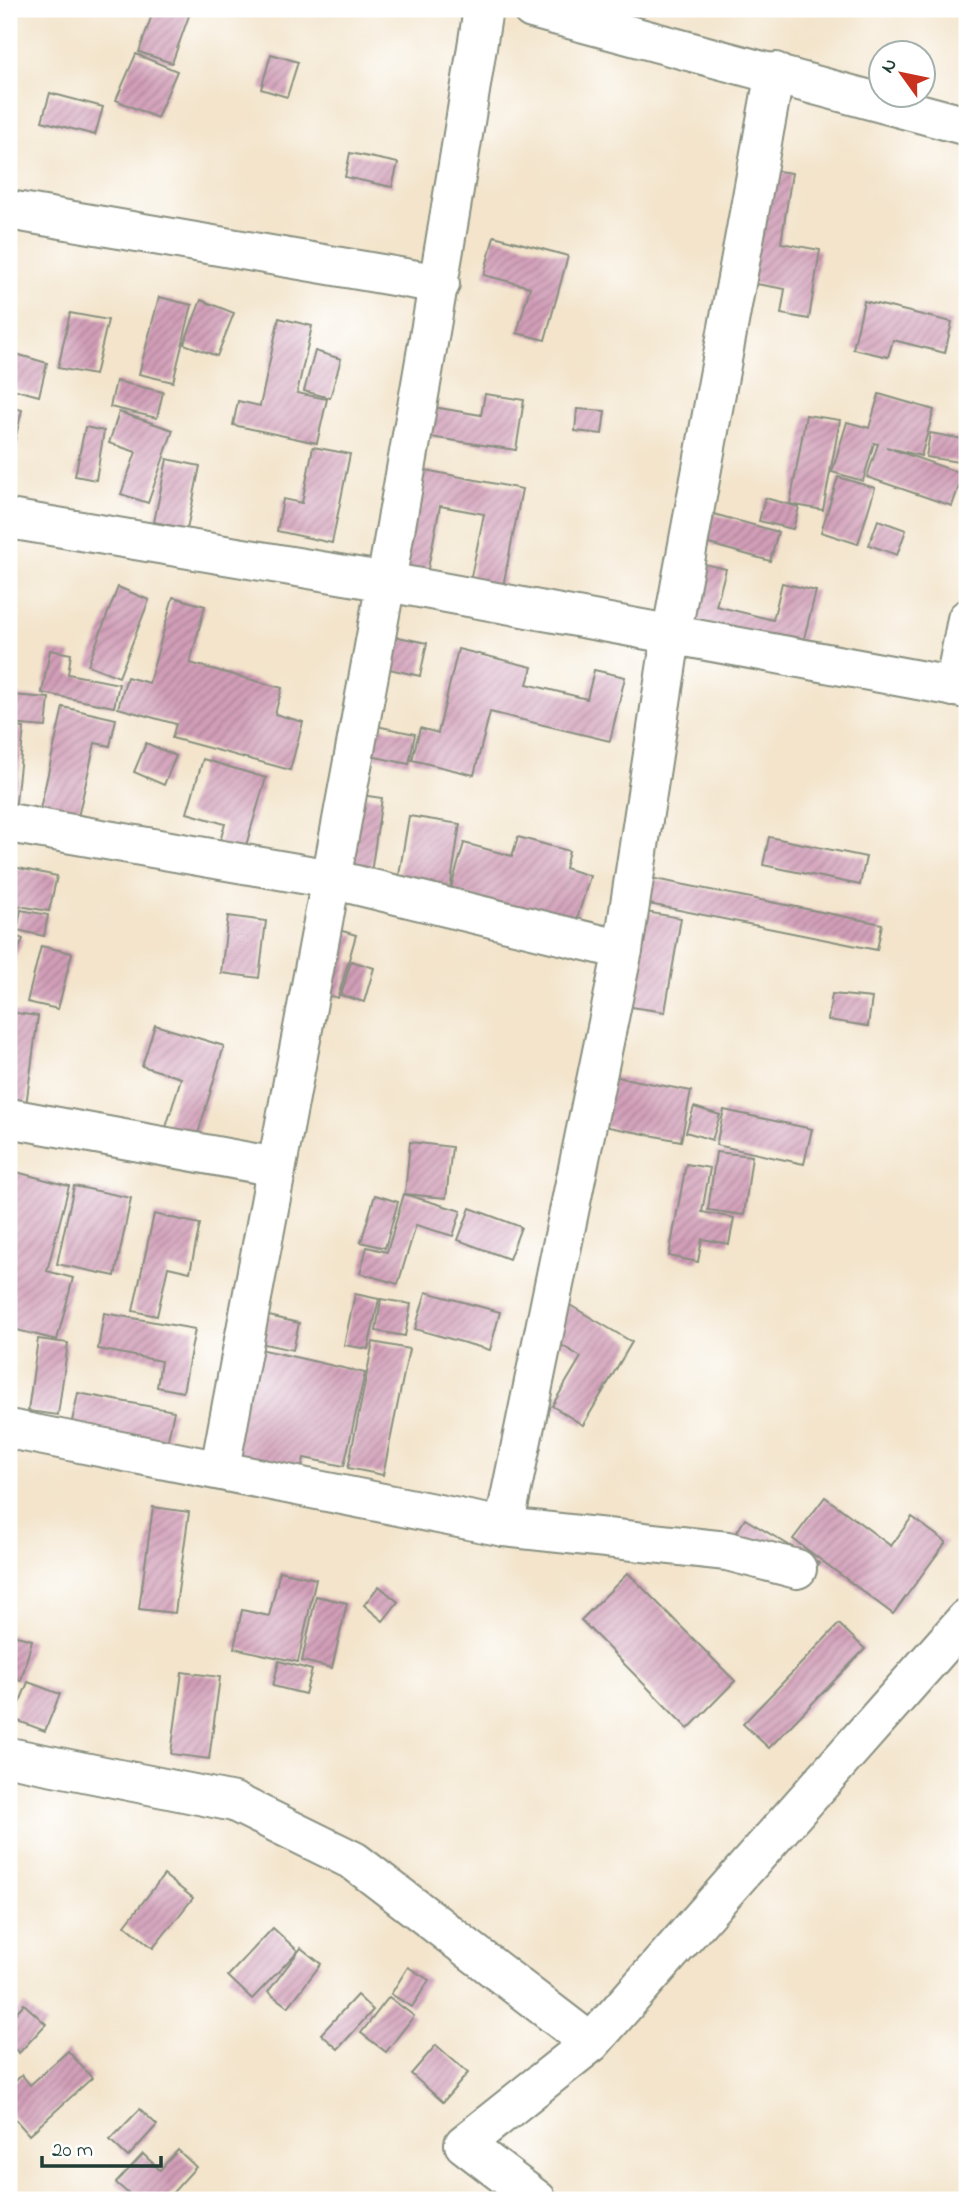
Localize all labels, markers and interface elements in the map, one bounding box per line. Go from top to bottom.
north arrow [867,38,937,108]
text: N [875,53,905,79]
scale bar [42,2125,161,2169]
text: 20 m [52,2136,93,2166]

